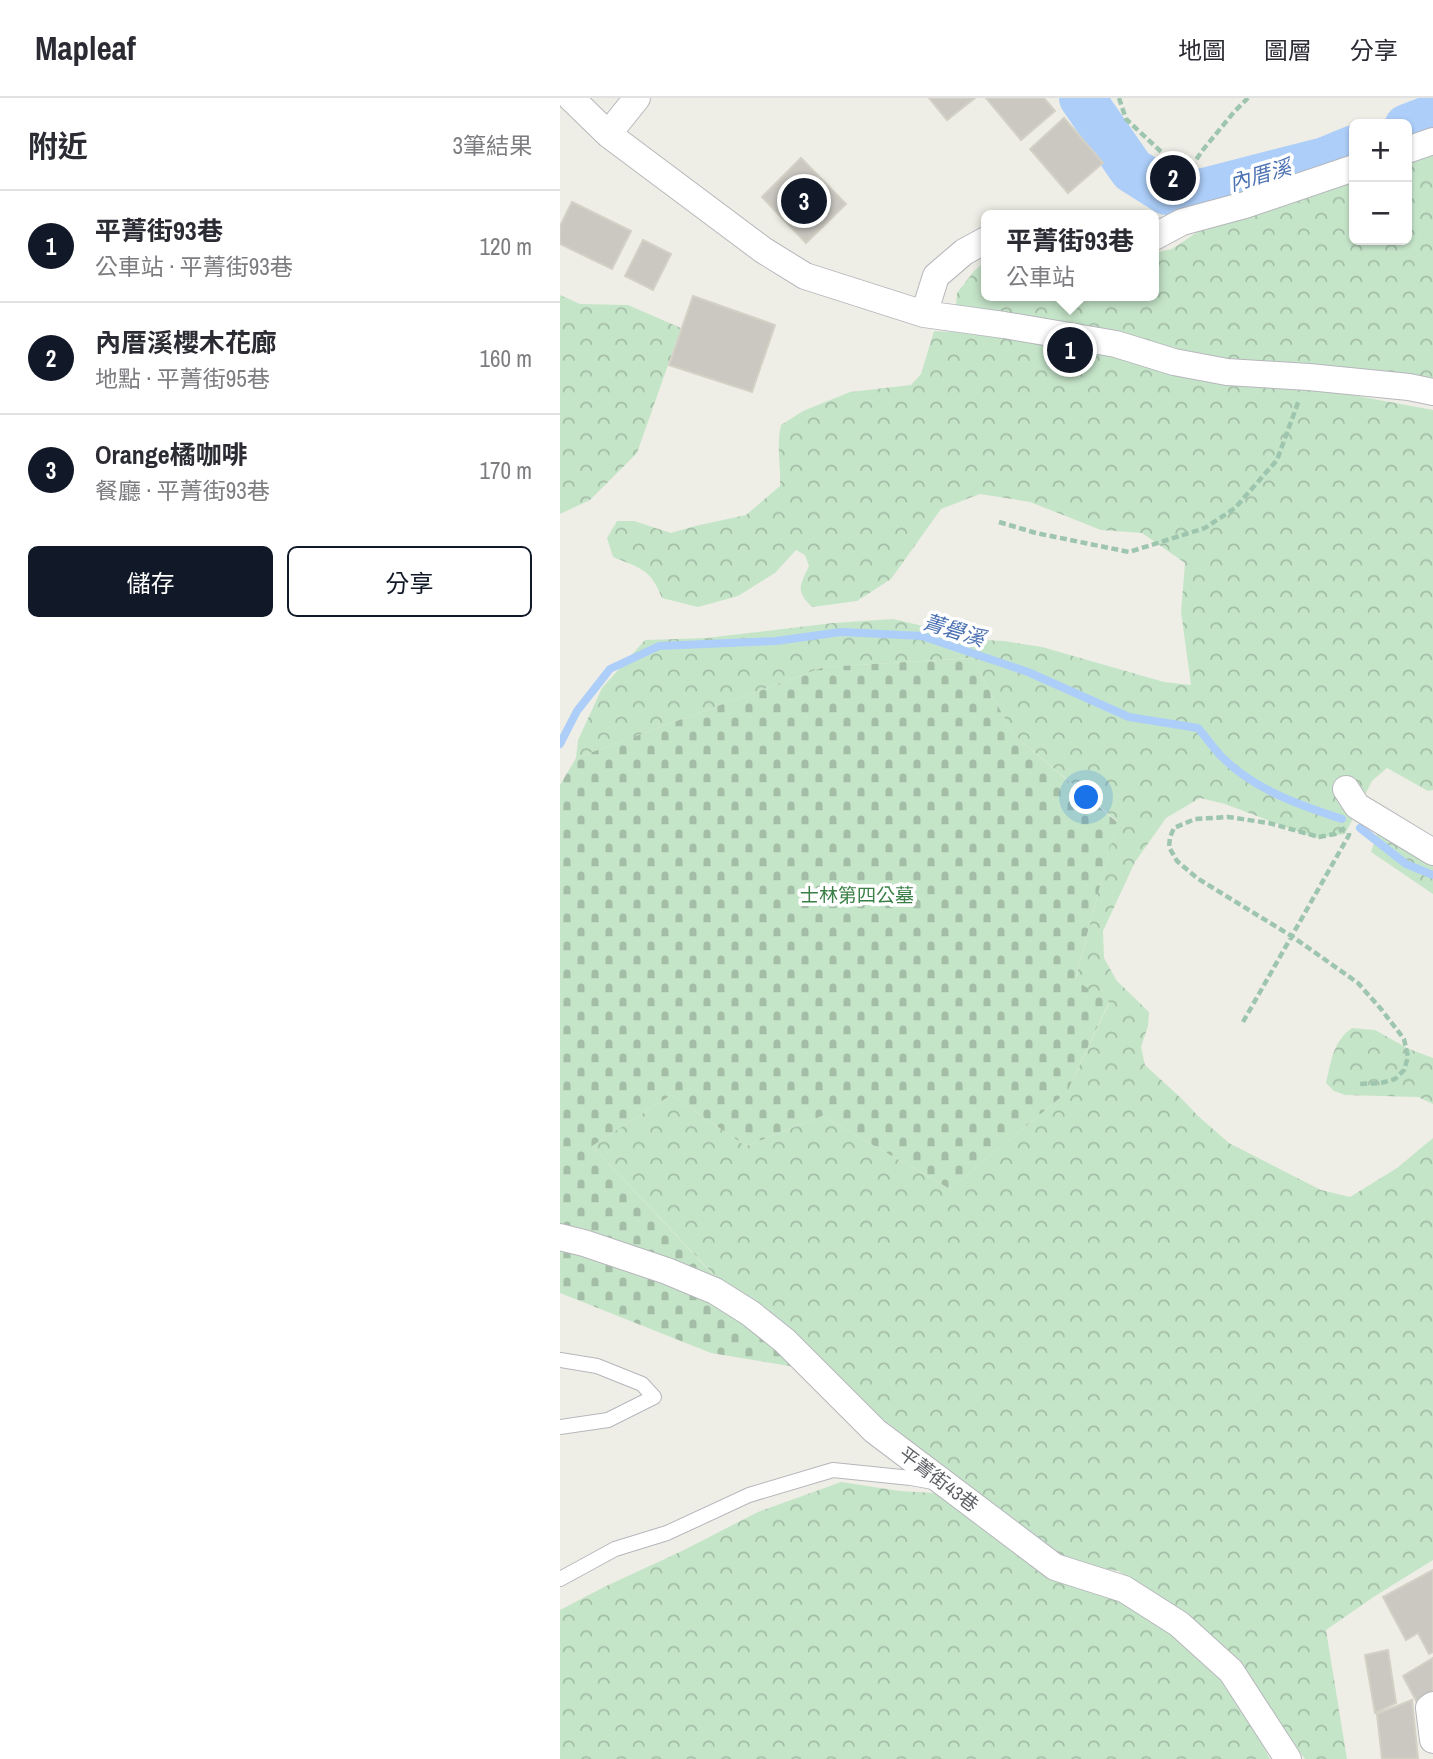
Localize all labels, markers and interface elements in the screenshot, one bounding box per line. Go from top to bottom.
text: Mapleaf [35,26,136,70]
text: 地圖 [1178,34,1226,66]
text: 圖層 [1264,34,1312,66]
text: 分享 [1350,34,1398,66]
map controls [1349,119,1412,245]
button: + [1349,119,1412,182]
text: 附近 [28,126,88,166]
text: 3筆結果 [453,130,532,161]
pin: 2 [1150,152,1196,204]
water label: 內厝溪 [1226,152,1297,198]
pin: 3 [781,175,827,227]
button: − [1349,182,1412,245]
popup [981,210,1159,301]
text: 平菁街93巷 [95,213,223,248]
text: 平菁街93巷 [1006,223,1134,258]
text: 1 [46,231,56,262]
text: 120 m [480,231,532,262]
text: 公車站 · 平菁街93巷 [95,251,293,282]
text: 公車站 [1006,261,1075,292]
pin: 1 [1047,324,1093,376]
text: 內厝溪櫻木花廊 [95,325,277,360]
text: 2 [46,343,56,374]
text: 160 m [480,343,532,374]
text: 地點 · 平菁街95巷 [95,363,270,394]
text: Orange橘咖啡 [95,437,248,472]
text: 3 [46,455,56,486]
text: 170 m [480,455,532,486]
text: 餐廳 · 平菁街93巷 [95,475,270,506]
button: 儲存 [28,546,273,617]
button: 分享 [287,546,532,617]
water label: 菁礐溪 [920,607,991,654]
your location [1069,780,1103,814]
park label: 士林第四公墓 [800,882,914,908]
street label: 平菁街43巷 [894,1441,984,1517]

